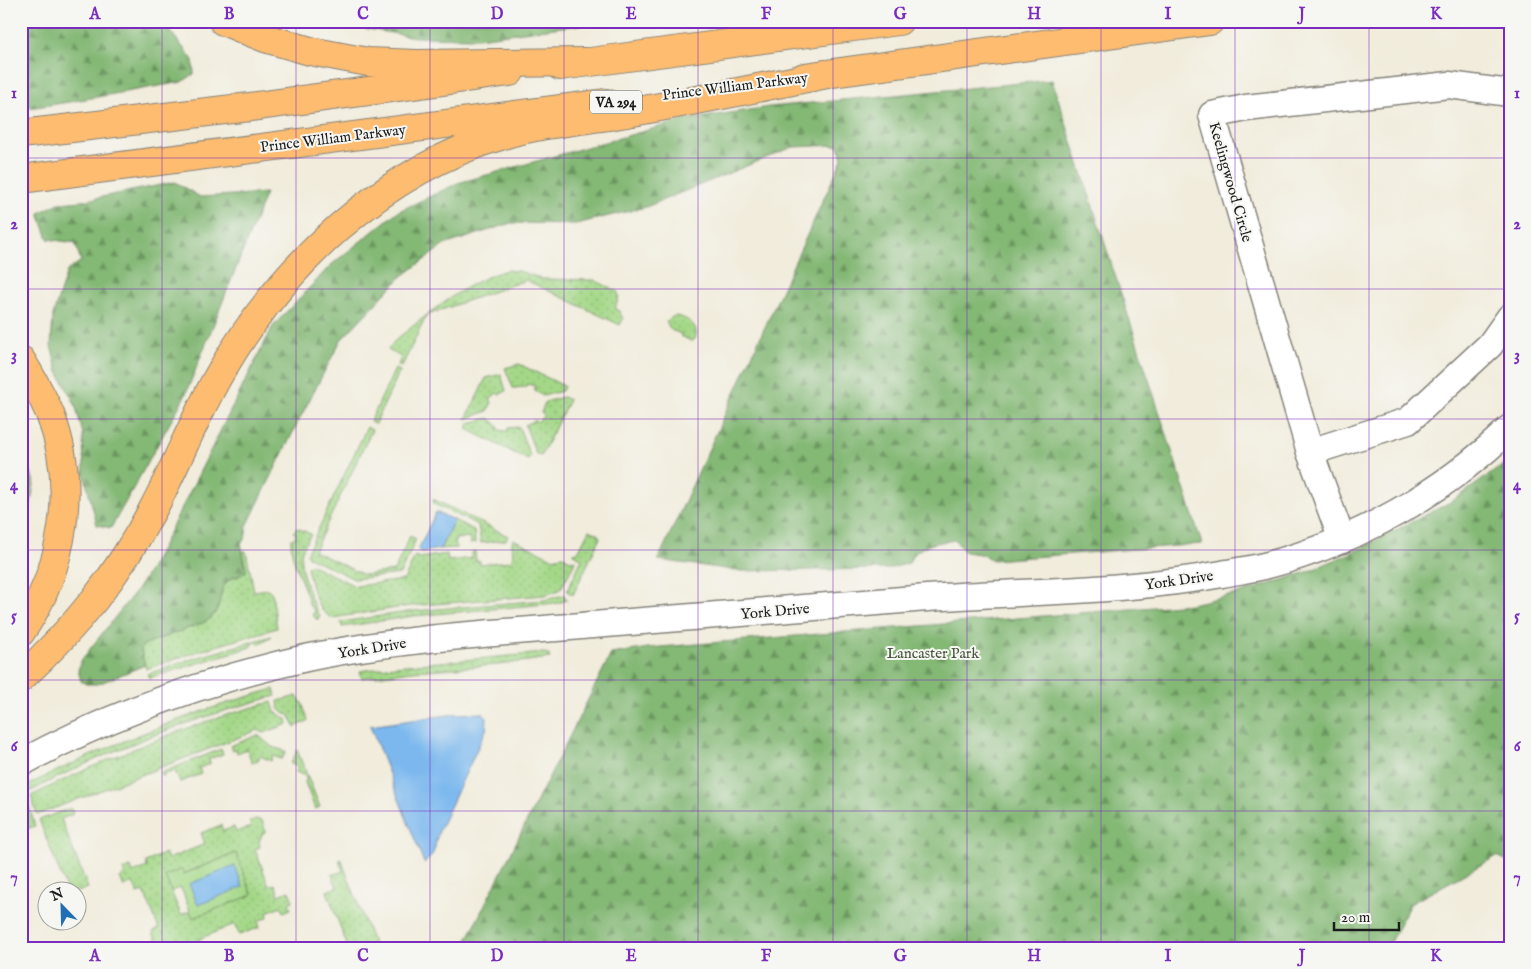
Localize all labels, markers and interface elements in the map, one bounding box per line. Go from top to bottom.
text: A [89,5,102,25]
text: B [224,5,235,25]
text: C [357,5,369,25]
text: D [491,5,504,25]
text: E [625,5,637,25]
text: F [761,5,772,25]
text: G [894,5,907,25]
text: H [1027,5,1041,25]
text: I [1165,5,1172,25]
text: J [1297,5,1306,25]
text: K [1430,5,1443,25]
street label: Prince William Parkway [661,68,810,105]
text: 1 [11,84,17,104]
text: 1 [1514,84,1520,104]
road number: VA 294 [590,90,642,114]
street label: Prince William Parkway [259,120,408,157]
street label: Keelingwood Circle [1204,120,1257,244]
text: 2 [10,215,18,235]
text: 2 [1513,215,1521,235]
text: 3 [11,346,17,366]
text: 3 [1514,346,1520,366]
text: 4 [10,476,19,496]
text: 4 [1513,476,1522,496]
street label: York Drive [1144,566,1215,595]
street label: York Drive [740,599,810,624]
text: 5 [11,607,17,627]
text: 5 [1514,607,1520,627]
street label: York Drive [337,634,408,663]
park label: Lancaster Park [887,644,980,663]
text: 6 [11,737,19,757]
text: 6 [1514,737,1522,757]
text: 7 [10,868,18,888]
text: 7 [1513,868,1521,888]
north arrow [38,882,88,932]
text: N [47,884,66,906]
scale bar [1334,899,1398,931]
text: 20 m [1341,908,1371,927]
text: A [89,947,102,967]
text: B [224,947,235,967]
text: C [357,947,369,967]
text: D [491,947,504,967]
text: E [625,947,637,967]
text: F [761,947,772,967]
text: G [894,947,907,967]
text: H [1027,947,1041,967]
text: I [1165,947,1172,967]
text: J [1297,947,1306,967]
text: K [1430,947,1443,967]

